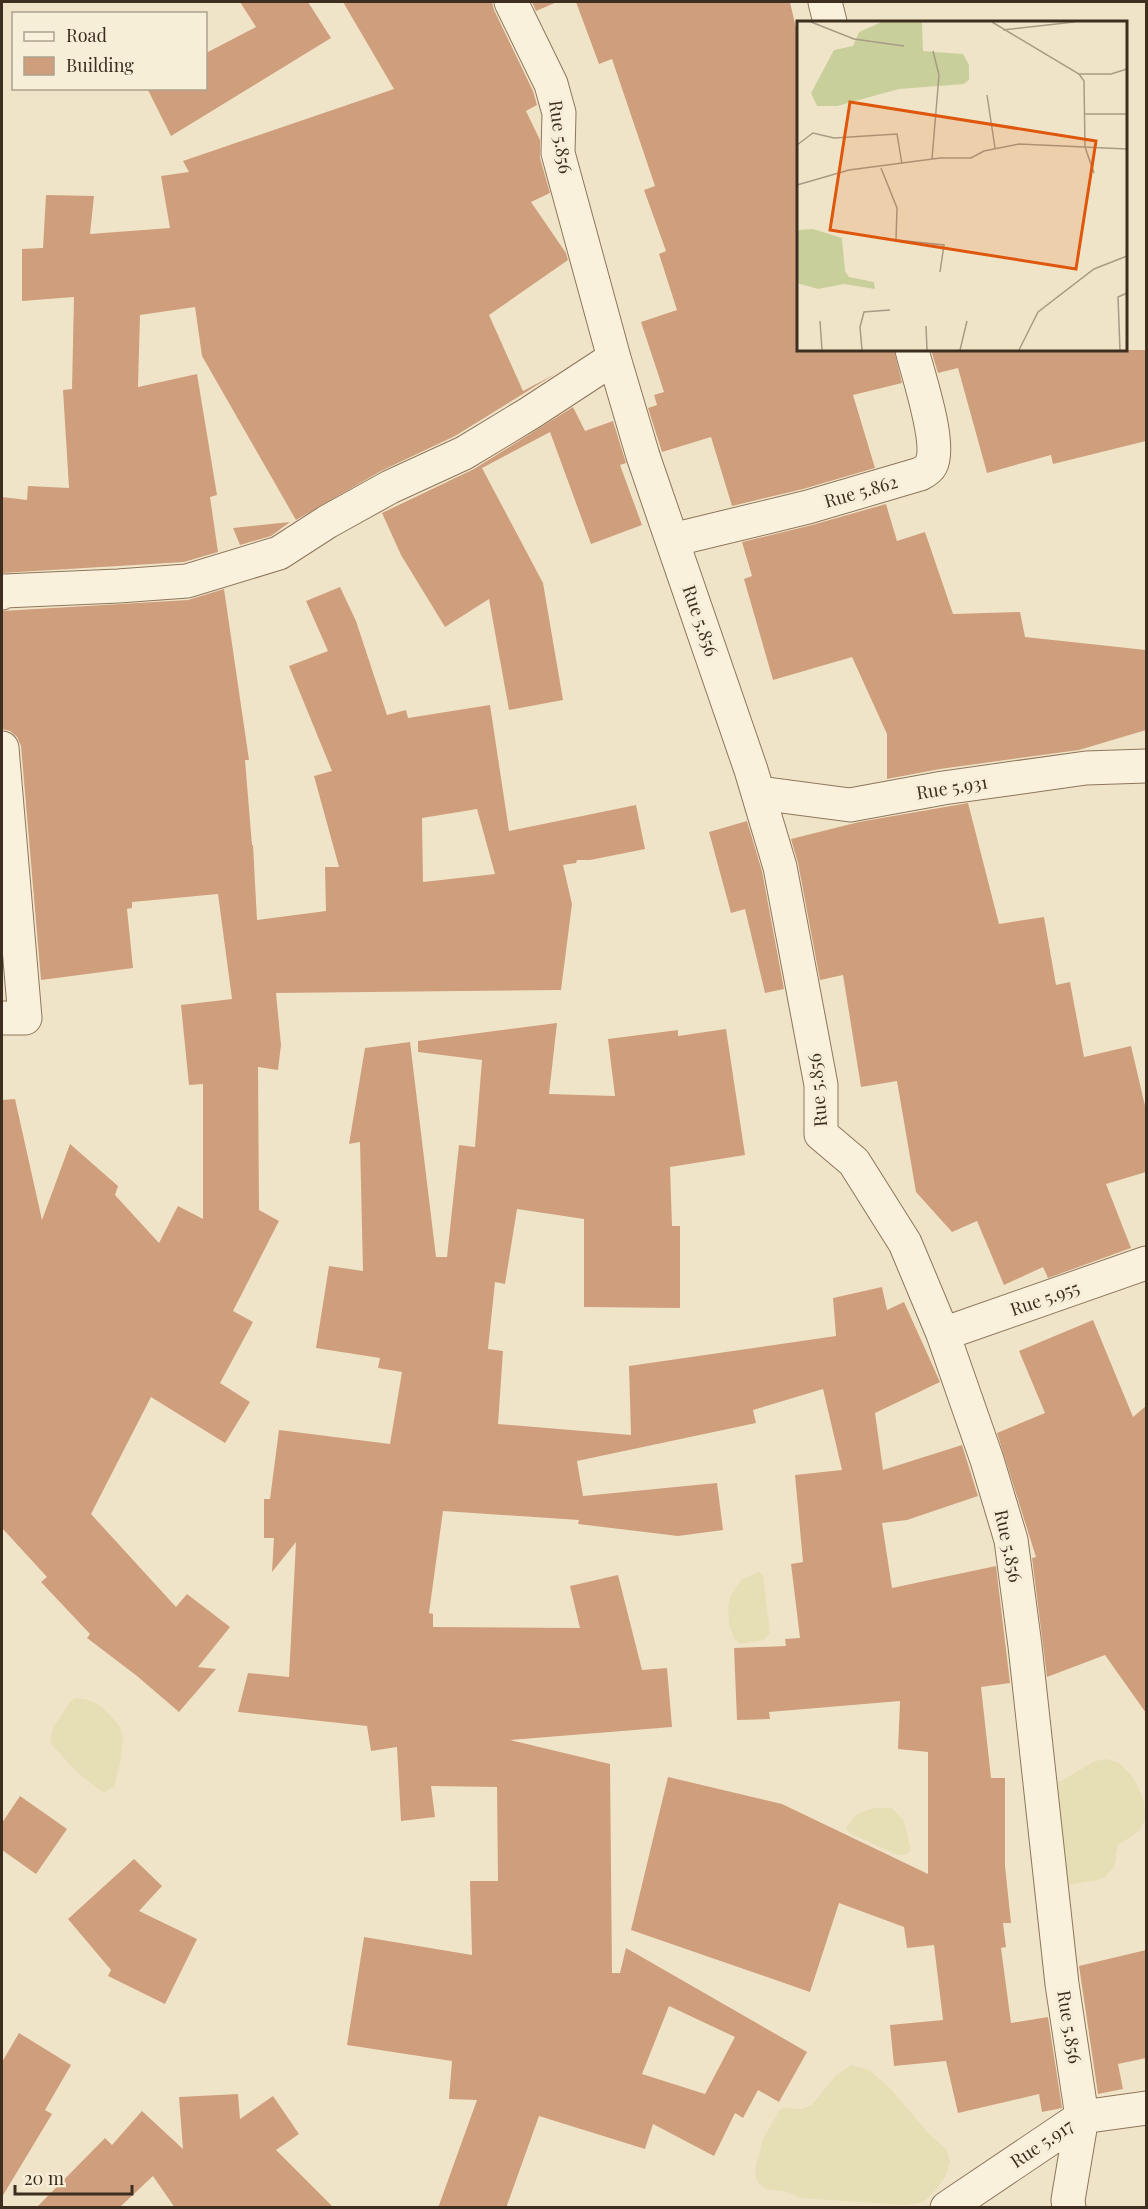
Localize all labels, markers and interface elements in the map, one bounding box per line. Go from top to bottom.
legend [12,12,207,90]
inset map [797,21,1127,351]
text: Road [66,23,107,47]
text: Building [66,53,134,77]
street label: Rue 5.856 [544,99,578,175]
street label: Rue 5.862 [821,469,900,513]
street label: Rue 5.856 [678,582,724,659]
street label: Rue 5.931 [915,770,989,804]
street label: Rue 5.856 [802,1052,832,1128]
street label: Rue 5.955 [1007,1275,1083,1321]
street label: Rue 5.856 [990,1507,1028,1584]
street label: Rue 5.856 [1052,1988,1088,2065]
street label: Rue 5.917 [1005,2113,1078,2173]
scale bar [15,2158,132,2196]
text: 20 m [24,2166,64,2190]

